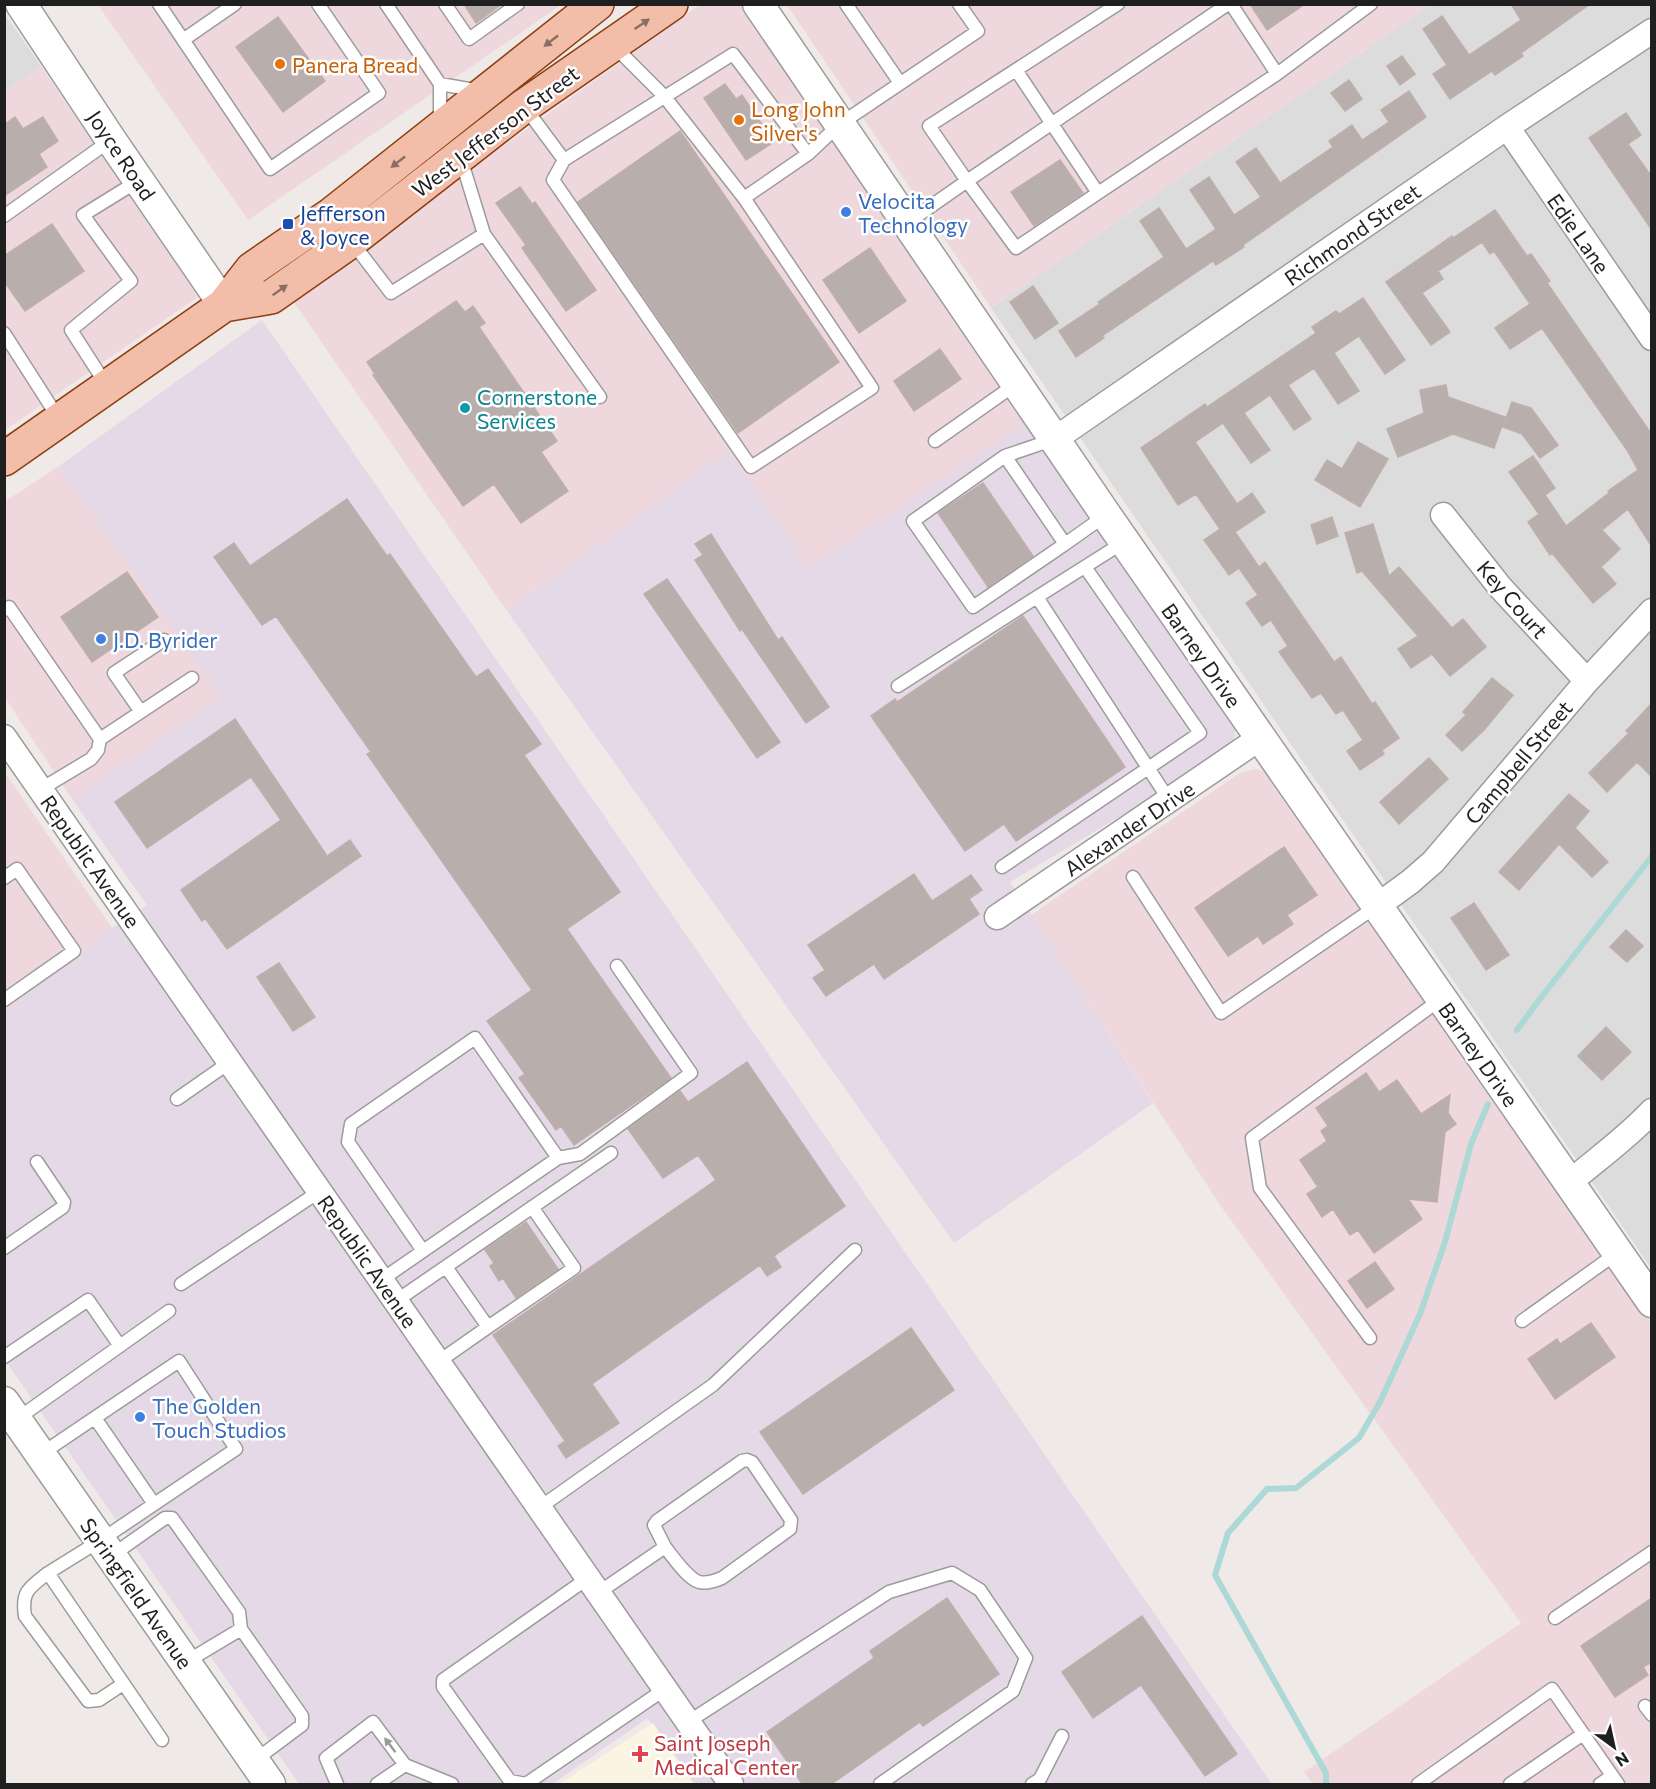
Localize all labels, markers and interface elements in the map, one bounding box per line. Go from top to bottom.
one-way arrow [633,19,650,30]
one-way arrow [543,34,558,46]
place label: Panera Bread [292,52,418,77]
marker: Panera Bread [273,57,287,71]
street label: West Jefferson Street [407,60,583,202]
place label: Long John Silver's [751,96,846,145]
street label: Joyce Road [83,105,161,205]
marker: Long John Silver's [732,113,746,127]
one-way arrow [390,155,406,168]
street label: Richmond Street [1279,178,1425,290]
place label: Velocita Technology [858,188,968,237]
street label: Edie Lane [1543,188,1615,278]
place label: Jefferson & Joyce [300,200,386,249]
marker: Velocita Technology [839,205,853,219]
marker: Jefferson & Joyce [281,217,295,231]
one-way arrow [272,284,288,296]
place label: Cornerstone Services [477,384,597,433]
marker: Cornerstone Services [458,401,472,415]
street label: Key Court [1472,555,1554,643]
street label: Barney Drive [1157,598,1247,712]
place label: J.D. Byrider [113,627,218,652]
marker: J.D. Byrider [94,632,108,646]
street label: Campbell Street [1459,695,1577,829]
street label: Alexander Drive [1059,775,1199,881]
street label: Republic Avenue [36,790,146,932]
street label: Barney Drive [1434,997,1524,1111]
street label: Republic Avenue [313,1190,423,1332]
place label: The Golden Touch Studios [152,1393,286,1442]
marker: The Golden Touch Studios [133,1410,147,1424]
street label: Springfield Avenue [76,1513,198,1673]
north arrow [1584,1717,1644,1777]
place label: Saint Joseph Medical Center [654,1730,799,1779]
one-way arrow [385,1738,397,1753]
marker: Saint Joseph Medical Center [631,1745,649,1763]
text: N [1612,1749,1633,1771]

